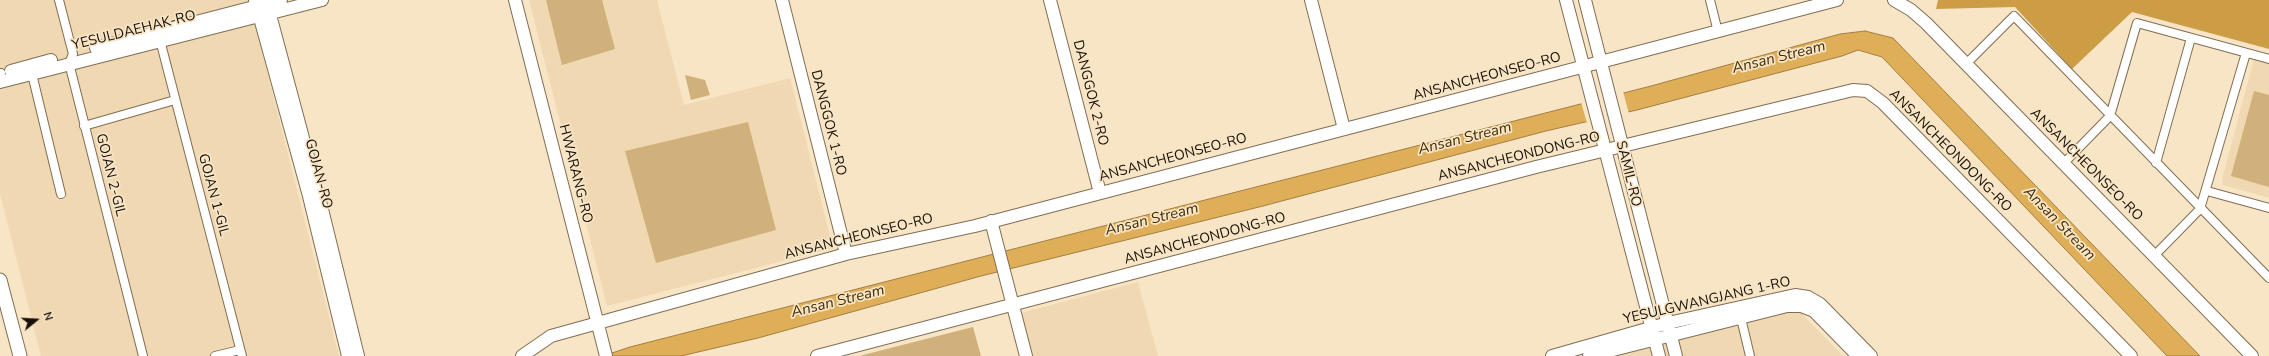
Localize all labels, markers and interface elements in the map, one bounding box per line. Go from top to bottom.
street label: YESULDAEHAK-RO [70,8,198,54]
street label: DANGGOK 2-RO [1069,38,1111,148]
water label: Ansan Stream [1730,38,1828,78]
street label: ANSANCHEONSEO-RO [1411,49,1563,105]
street label: DANGGOK 1-RO [807,68,849,178]
street label: ANSANCHEONDONG-RO [1885,86,2015,216]
street label: ANSANCHEONSEO-RO [2026,105,2146,225]
water label: Ansan Stream [1416,119,1514,159]
street label: HWARANG-RO [555,123,595,225]
street label: ANSANCHEONDONG-RO [1436,129,1602,185]
street label: ANSANCHEONSEO-RO [1097,130,1249,186]
street label: GOJAN 2-GIL [92,132,128,218]
street label: GOJAN-RO [301,137,335,211]
street label: SAMIL-RO [1612,139,1644,209]
street label: GOJAN 1-GIL [194,152,232,238]
water label: Ansan Stream [2019,183,2099,265]
water label: Ansan Stream [1103,200,1201,240]
street label: ANSANCHEONDONG-RO [1122,209,1288,269]
street label: ANSANCHEONSEO-RO [783,210,935,264]
street label: YESULGWANGJANG 1-RO [1622,274,1792,328]
water label: Ansan Stream [789,282,887,322]
north arrow [16,300,56,340]
text: N [39,310,56,322]

